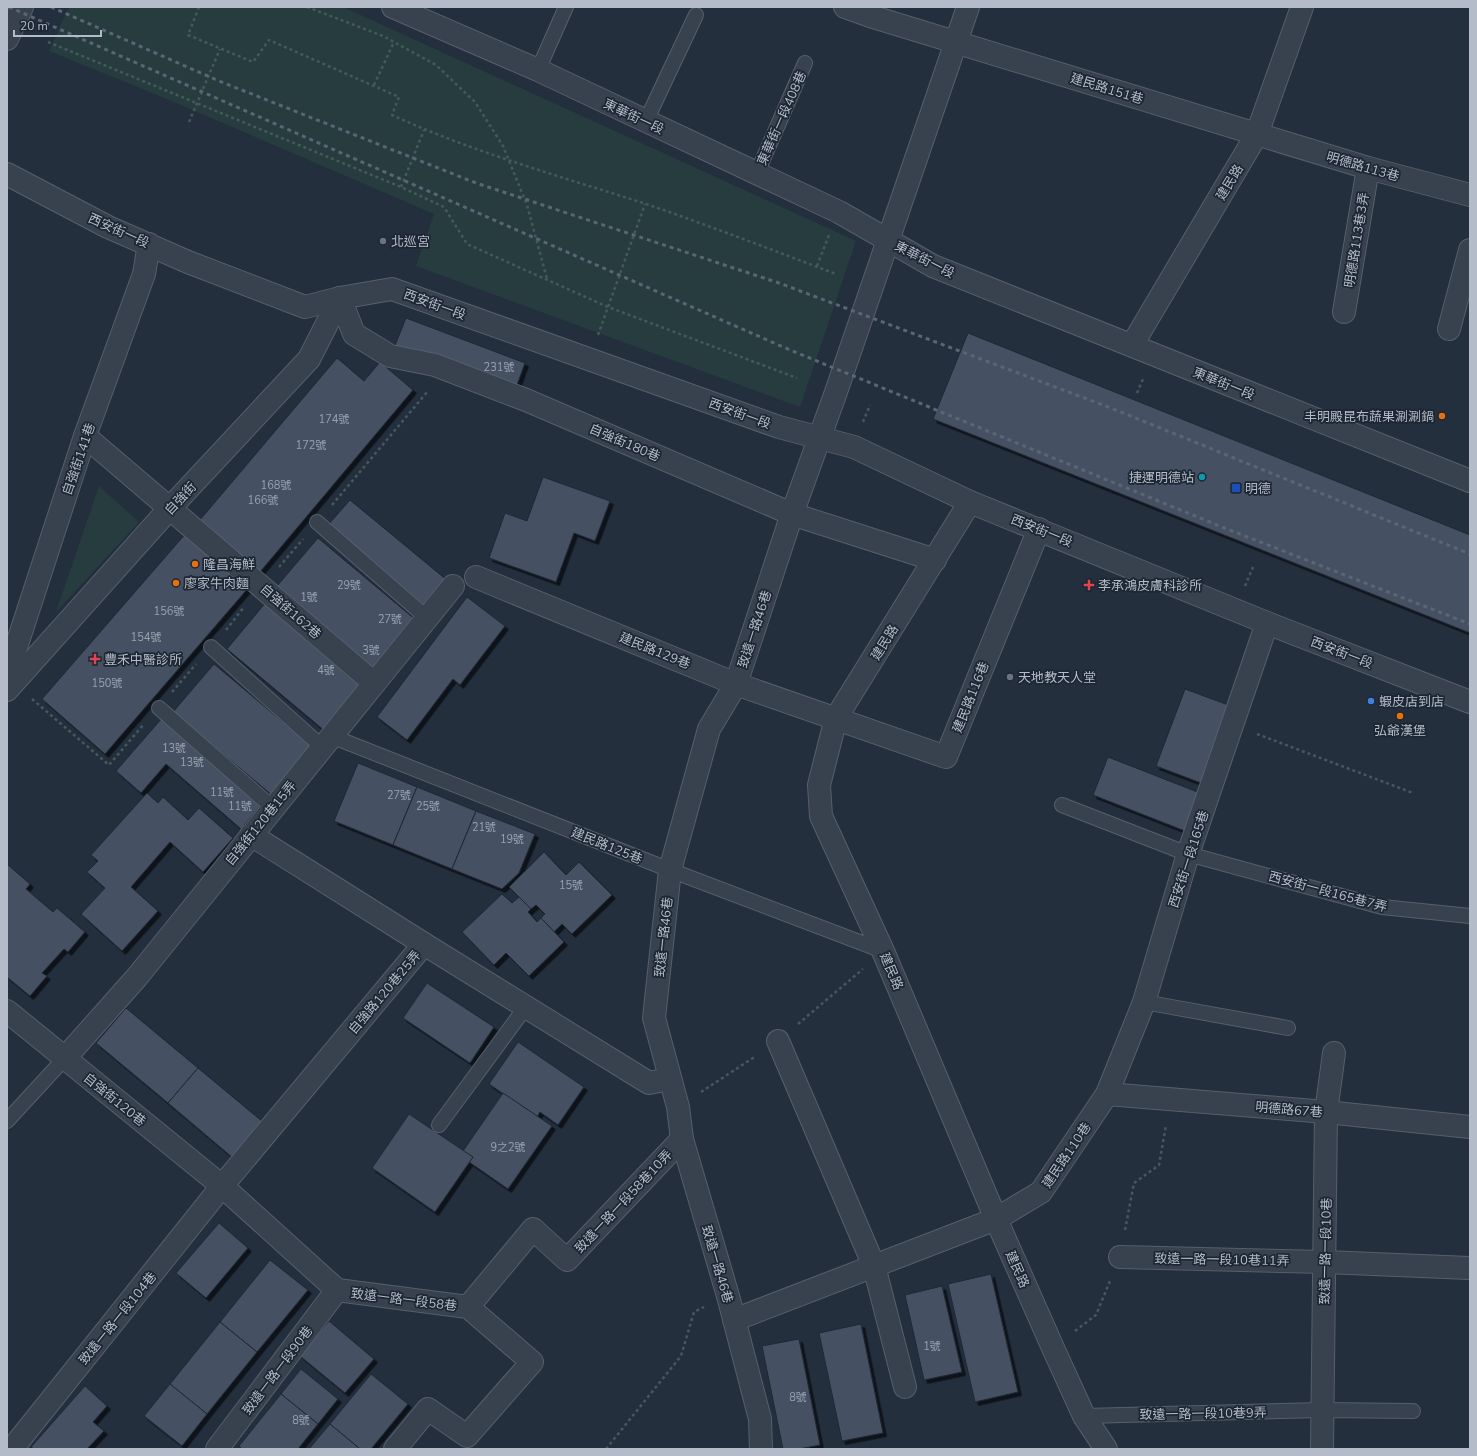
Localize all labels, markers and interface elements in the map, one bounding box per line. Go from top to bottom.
scale bar [14,12,101,38]
text: 20 m [20,18,48,34]
street label: 東華街一段408巷 [753,68,811,168]
street label: 建民路151巷 [1068,69,1145,109]
street label: 東華街一段 [600,95,667,139]
street label: 明德路113巷 [1324,148,1401,186]
street label: 建民路 [1212,161,1248,204]
street label: 明德路113巷3弄 [1341,191,1373,289]
street label: 西安街一段 [85,209,152,252]
place label: 北巡宮 [391,233,430,251]
marker: 北巡宮 [378,236,388,246]
street label: 東華街一段 [891,237,958,283]
street label: 西安街一段 [401,285,468,325]
house number: 231號 [484,360,514,375]
street label: 東華街一段 [1190,363,1257,404]
street label: 西安街一段 [706,394,773,434]
place label: 丰明殿昆布蔬果涮涮鍋 [1304,408,1434,426]
marker: 丰明殿昆布蔬果涮涮鍋 [1437,411,1447,421]
house number: 174號 [319,412,349,427]
street label: 自強街180巷 [586,420,663,466]
street label: 自強街141巷 [58,421,100,498]
house number: 172號 [296,438,326,453]
place label: 捷運明德站 [1129,469,1194,487]
marker: 捷運明德站 [1197,472,1207,482]
street label: 自強街 [161,478,201,519]
house number: 168號 [261,478,291,493]
place label: 明德 [1245,480,1271,498]
marker: 明德 [1230,482,1242,494]
house number: 166號 [248,493,278,508]
street label: 西安街一段 [1008,510,1075,551]
place label: 隆昌海鮮 [203,556,255,574]
marker: 隆昌海鮮 [190,559,200,569]
place label: 廖家牛肉麵 [184,575,249,593]
place label: 李承鴻皮膚科診所 [1098,577,1202,595]
marker: 廖家牛肉麵 [171,578,181,588]
house number: 29號 [337,578,361,593]
marker: 李承鴻皮膚科診所 [1083,579,1095,591]
street label: 自強街162巷 [256,580,325,643]
street label: 致遠一路46巷 [734,588,776,670]
house number: 1號 [300,590,318,605]
house number: 156號 [154,604,184,619]
house number: 27號 [378,612,402,627]
street label: 建民路 [867,621,903,664]
street label: 建民路129巷 [616,628,693,673]
house number: 154號 [131,630,161,645]
street label: 西安街一段 [1308,633,1375,673]
house number: 3號 [362,643,380,658]
place label: 豐禾中醫診所 [104,651,182,669]
marker: 豐禾中醫診所 [89,653,101,665]
street label: 建民路116巷 [948,659,993,736]
house number: 4號 [317,663,335,678]
place label: 天地教天人堂 [1018,669,1096,687]
marker: 天地教天人堂 [1005,672,1015,682]
house number: 150號 [92,676,122,691]
place label: 蝦皮店到店 [1379,693,1444,711]
marker: 蝦皮店到店 [1366,696,1376,706]
marker: 弘爺漢堡 [1395,711,1405,721]
place label: 弘爺漢堡 [1374,722,1426,740]
house number: 13號 [162,741,186,756]
house number: 13號 [180,755,204,770]
street label: 自強街120巷15弄 [221,778,301,870]
house number: 11號 [210,785,234,800]
house number: 27號 [387,788,411,803]
house number: 11號 [228,799,252,814]
house number: 25號 [416,799,440,814]
street label: 西安街一段165巷 [1165,808,1213,910]
house number: 21號 [472,820,496,835]
street label: 建民路125巷 [568,823,645,868]
house number: 19號 [500,832,524,847]
street label: 西安街一段165巷7弄 [1266,867,1389,916]
house number: 15號 [559,878,583,893]
street label: 致遠一路46巷 [651,896,677,978]
street label: 自強路120巷25弄 [344,947,425,1038]
street label: 建民路 [875,950,907,993]
street label: 自強街120巷 [79,1069,149,1130]
street label: 明德路67巷 [1254,1098,1323,1122]
street label: 建民路110巷 [1038,1119,1095,1192]
house number: 9之2號 [490,1140,526,1155]
street label: 致遠一路一段58巷10弄 [571,1146,676,1257]
street label: 致遠一路一段10巷 [1316,1198,1336,1304]
street label: 致遠一路46巷 [697,1223,737,1305]
street label: 建民路 [1001,1248,1033,1291]
street label: 致遠一路一段10巷11弄 [1154,1250,1290,1270]
street label: 致遠一路一段104巷 [75,1269,161,1369]
street label: 致遠一路一段58巷 [350,1285,458,1315]
street label: 致遠一路一段90巷 [239,1323,317,1419]
house number: 1號 [923,1339,941,1354]
house number: 8號 [789,1390,807,1405]
street label: 致遠一路一段10巷9弄 [1139,1404,1267,1424]
house number: 8號 [292,1413,310,1428]

